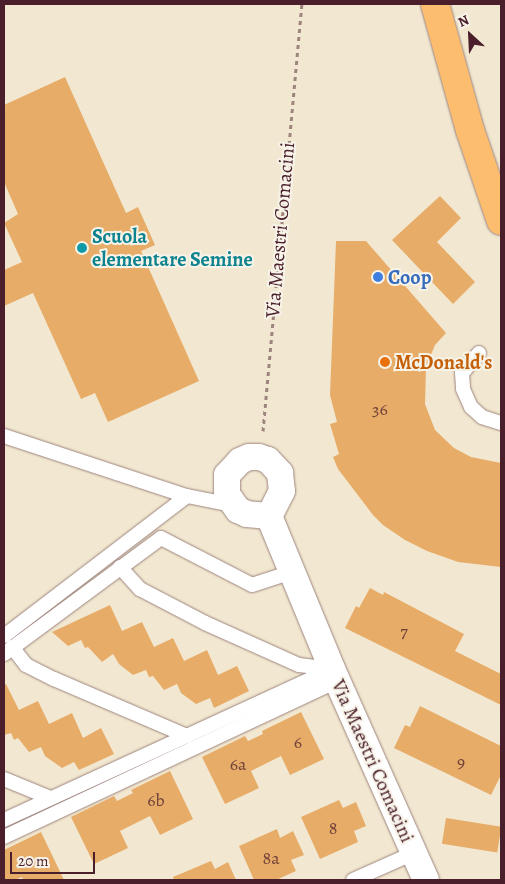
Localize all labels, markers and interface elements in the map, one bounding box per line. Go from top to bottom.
north arrow [445,10,495,60]
text: N [455,10,472,32]
street label: Via Maestri Comacini [260,141,300,319]
place label: Scuola elementare Semine [92,225,253,272]
marker: Scuola elementare Semine [76,242,88,254]
place label: Coop [388,265,431,289]
marker: Coop [372,271,384,283]
place label: McDonald's [395,350,492,374]
marker: McDonald's [379,356,391,368]
house number: 36 [372,398,388,420]
house number: 7 [400,620,408,642]
street label: Via Maestri Comacini [326,676,420,846]
house number: 6 [294,731,302,753]
house number: 9 [457,751,465,773]
house number: 6a [230,753,246,775]
house number: 6b [147,789,165,811]
house number: 8 [329,817,337,839]
scale bar [12,842,98,874]
house number: 8a [262,847,280,869]
text: 20 m [18,851,49,871]

